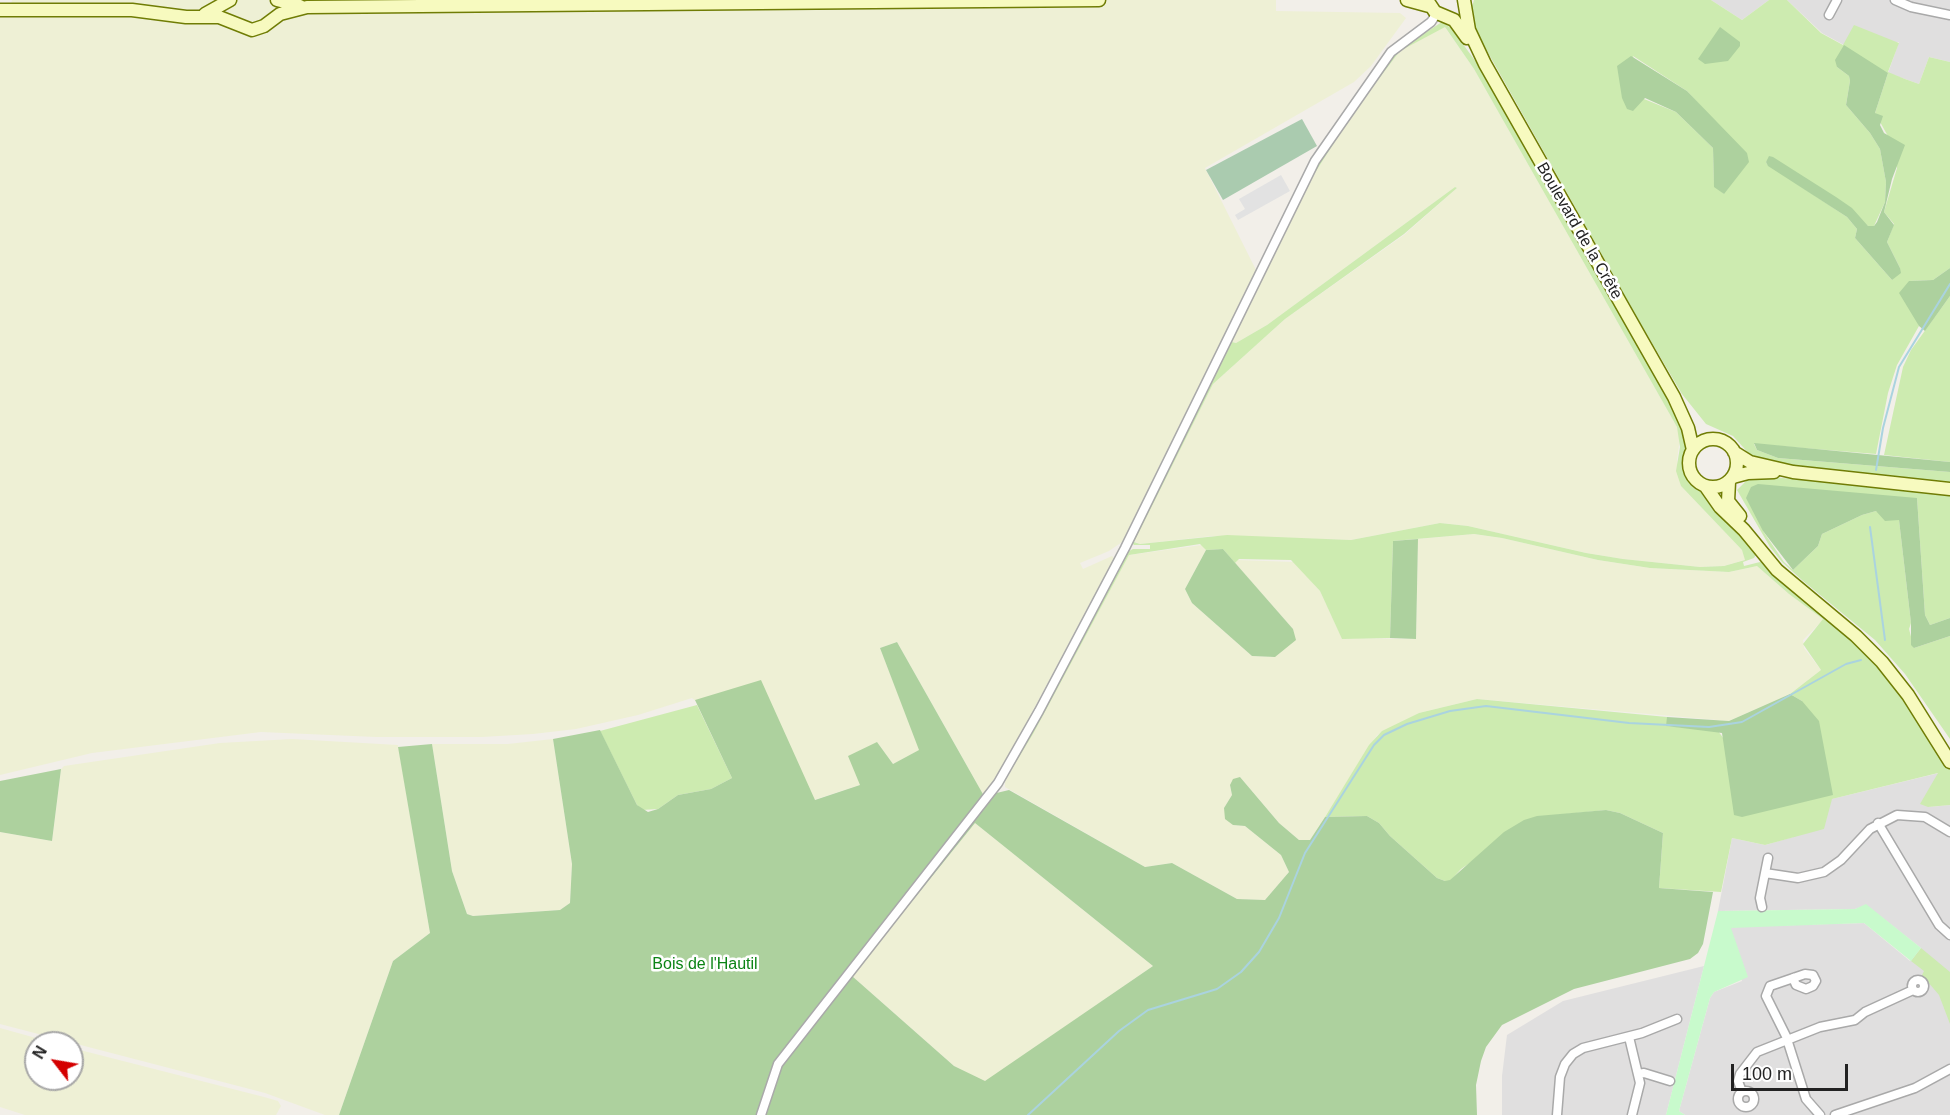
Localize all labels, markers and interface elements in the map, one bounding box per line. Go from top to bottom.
street label: Boulevard de la Crête [1532,159,1626,303]
park label: Bois de l'Hautil [652,955,758,975]
north arrow [24,1031,84,1091]
text: N [30,1043,50,1062]
scale bar [1734,1052,1851,1090]
text: 100 m [1742,1064,1792,1084]

